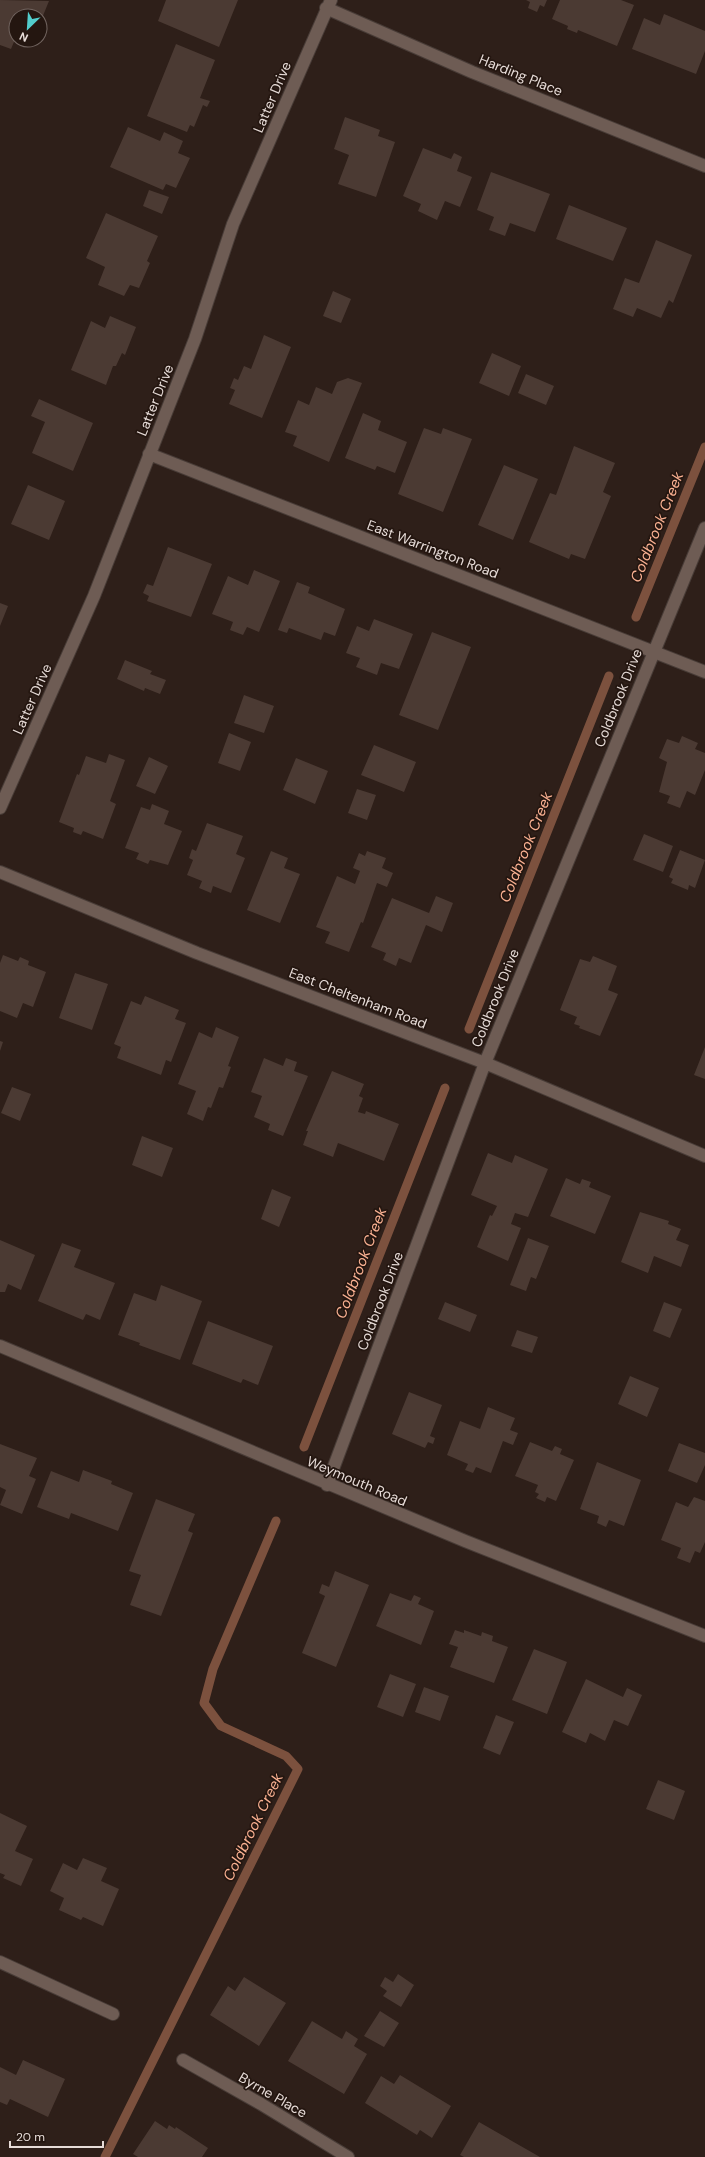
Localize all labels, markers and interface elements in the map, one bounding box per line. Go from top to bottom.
north arrow [8,8,48,48]
text: N [17,29,30,45]
street label: Harding Place [477,50,565,100]
street label: Latter Drive [249,59,295,135]
street label: Latter Drive [132,362,178,438]
water label: Coldbrook Creek [626,468,688,585]
street label: East Warrington Road [365,516,501,582]
street label: Coldbrook Drive [590,646,646,750]
street label: Latter Drive [8,661,56,737]
water label: Coldbrook Creek [495,788,557,905]
street label: Coldbrook Drive [467,946,523,1050]
street label: East Cheltenham Road [286,963,430,1033]
water label: Coldbrook Creek [331,1204,392,1322]
street label: Coldbrook Drive [353,1249,407,1353]
street label: Weymouth Road [304,1452,410,1510]
water label: Coldbrook Creek [218,1769,288,1884]
street label: Byrne Place [236,2068,310,2122]
scale bar [10,2123,103,2149]
text: 20 m [16,2129,45,2145]

